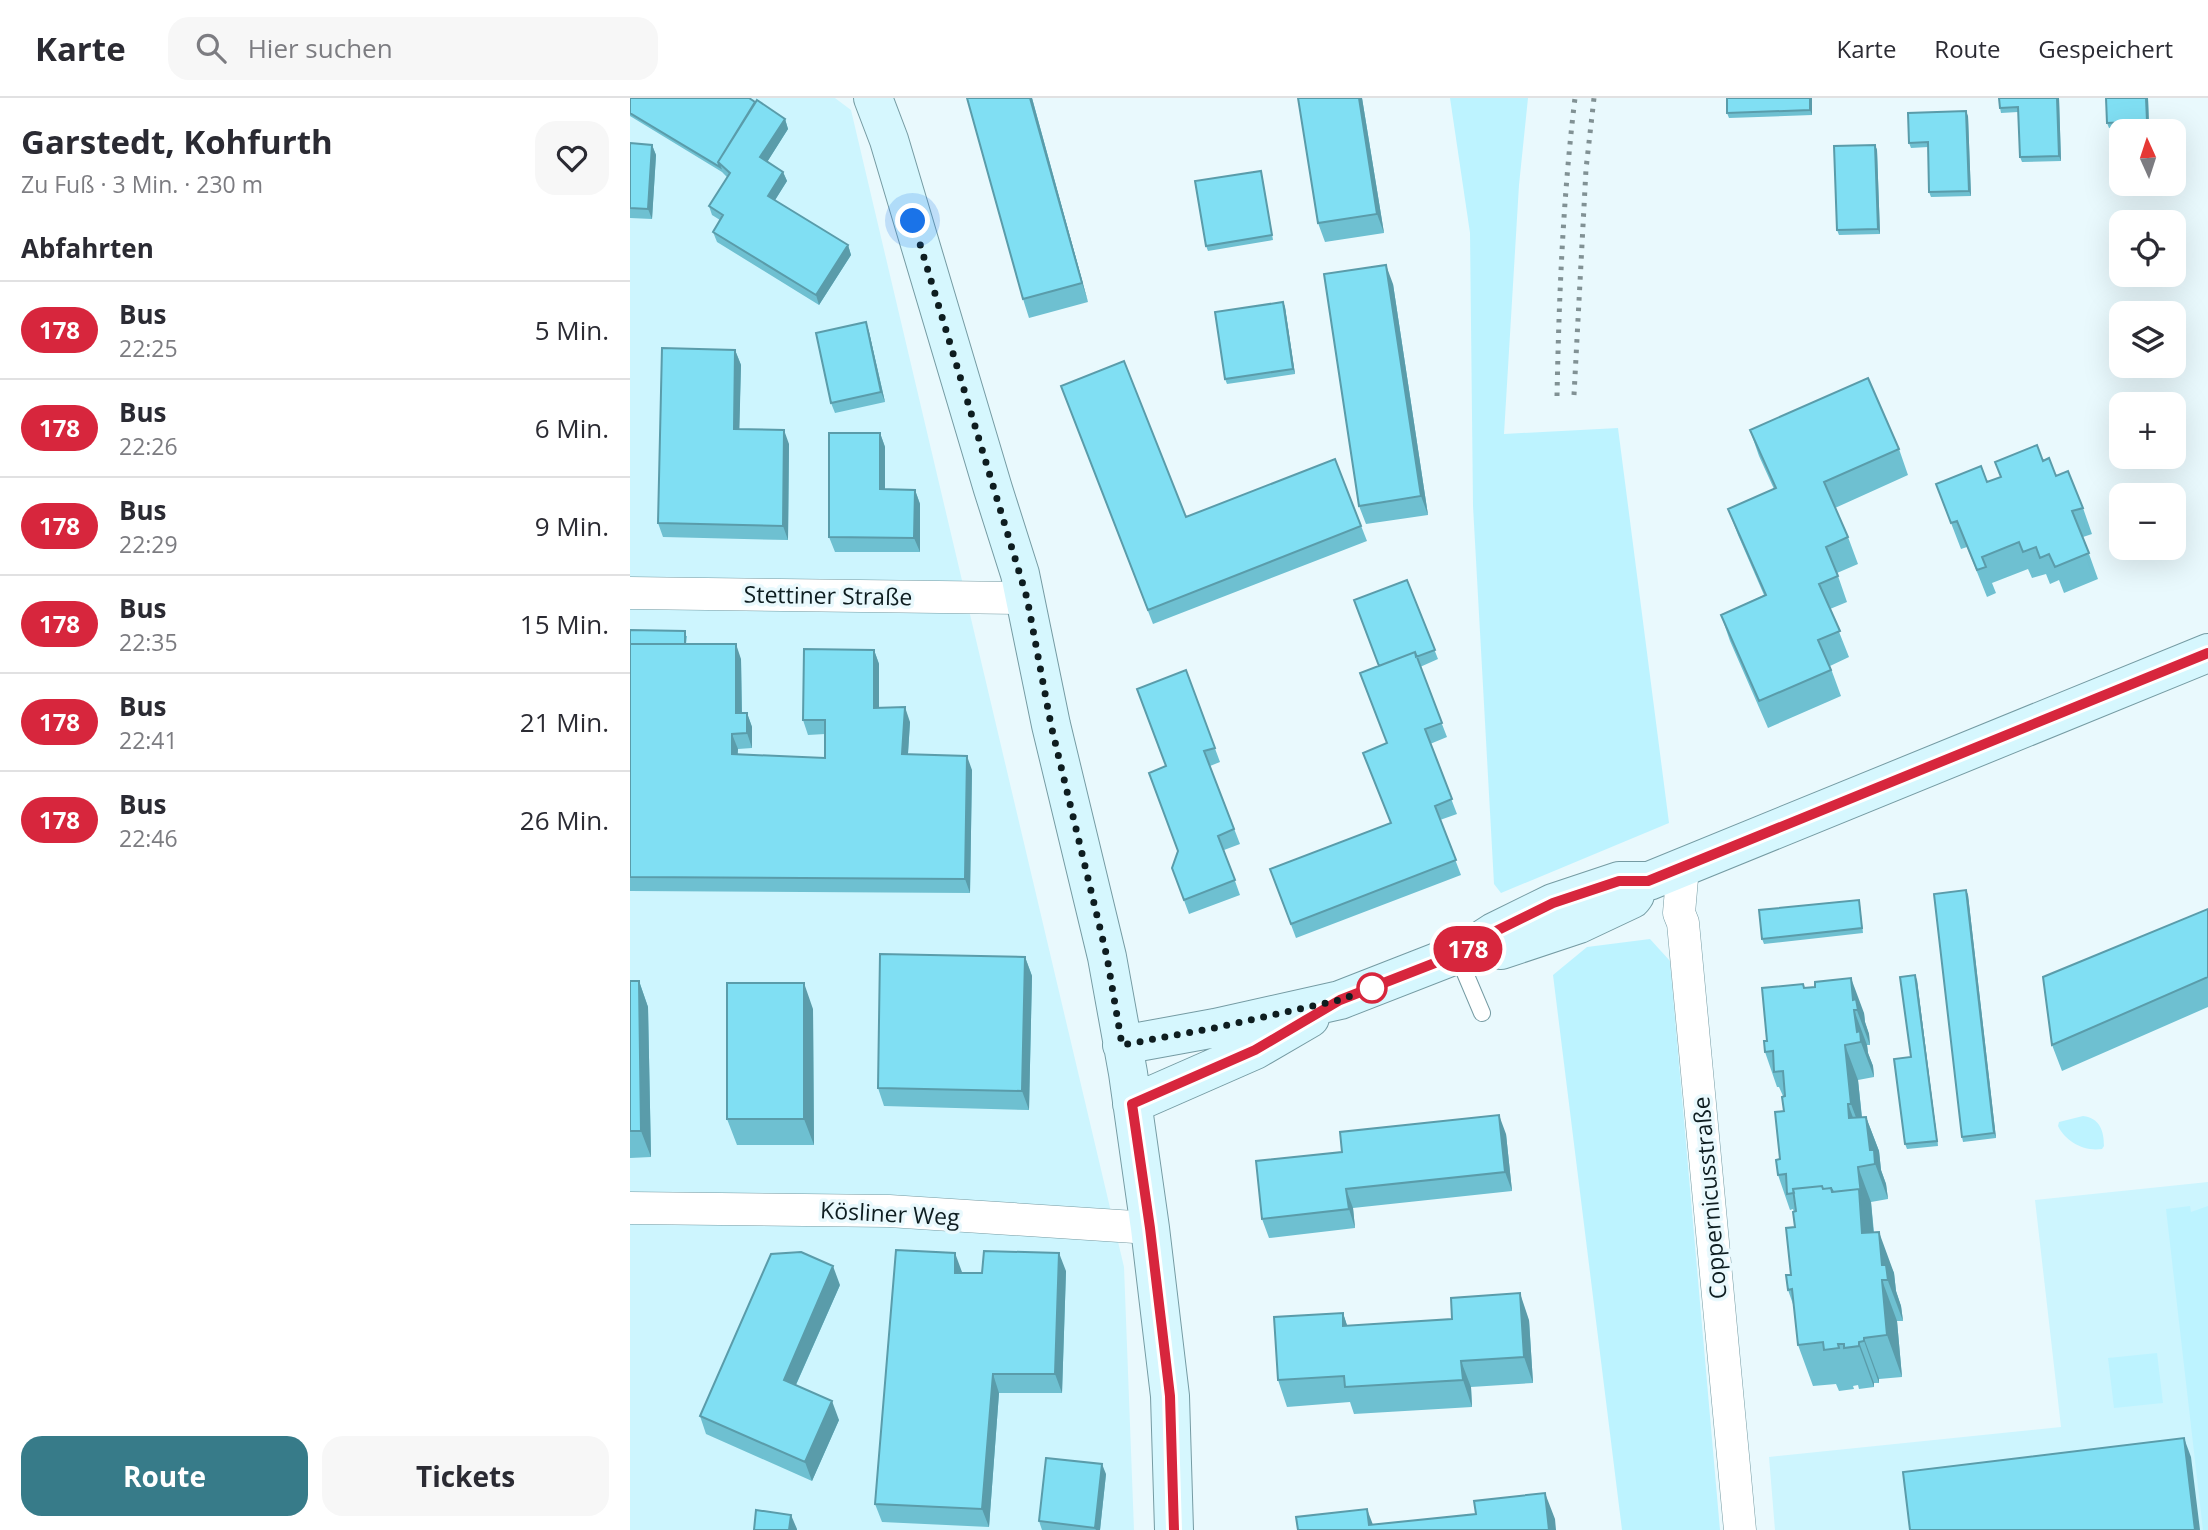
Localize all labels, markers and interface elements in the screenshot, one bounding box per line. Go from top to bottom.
search box [168,17,658,80]
text: Karte [35,26,126,71]
icon: search [192,29,230,67]
text: Hier suchen [248,30,393,66]
text: Karte [1836,32,1896,65]
text: Route [1934,32,2000,65]
text: Gespeichert [2038,32,2173,65]
text: Garstedt, Kohfurth [21,119,333,164]
north arrow [2109,119,2186,196]
map controls [2109,119,2186,560]
button: heart [535,121,609,195]
text: Zu Fuß · 3 Min. · 230 m [21,168,263,200]
your location [895,203,930,238]
button: locate [2109,210,2186,287]
text: Abfahrten [21,230,154,266]
text: Bus [119,296,166,332]
button: layers [2109,301,2186,378]
text: 5 Min. [535,312,609,348]
text: 178 [39,313,80,346]
text: 22:25 [119,332,178,364]
button: + [2109,392,2186,469]
text: Bus [119,394,166,430]
text: 6 Min. [535,410,609,446]
text: 178 [39,411,80,444]
text: 22:26 [119,430,178,462]
button: − [2109,483,2186,560]
text: Bus [119,492,166,528]
text: 9 Min. [535,508,609,544]
text: 178 [39,509,80,542]
text: 22:29 [119,528,178,560]
street label: Stettiner Straße [743,578,913,612]
text: Bus [119,590,166,626]
text: 15 Min. [520,606,609,642]
text: 178 [39,607,80,640]
text: 22:35 [119,626,178,658]
text: Bus [119,688,166,724]
text: 21 Min. [520,704,609,740]
text: 178 [39,705,80,738]
text: 22:41 [119,724,178,756]
text: Bus [119,786,166,822]
text: 26 Min. [520,802,609,838]
text: 178 [39,803,80,836]
text: 22:46 [119,822,178,854]
line badge: 178 [1428,926,1508,972]
text: 178 [1447,932,1489,965]
unlabelled marker [1357,973,1387,1003]
street label: Coppernicusstraße [1684,1095,1734,1301]
street label: Kösliner Weg [819,1193,961,1233]
button: Route [21,1436,308,1516]
button: Tickets [322,1436,609,1516]

